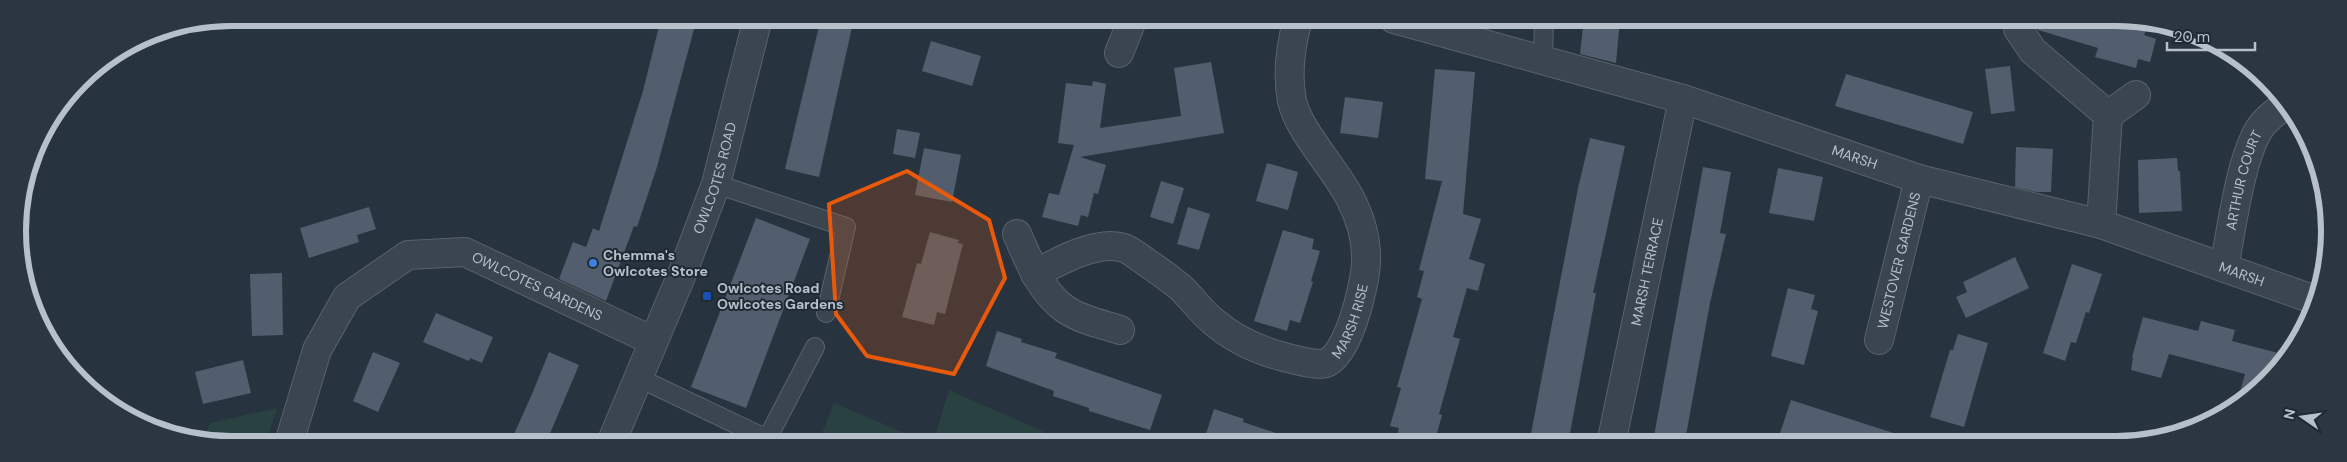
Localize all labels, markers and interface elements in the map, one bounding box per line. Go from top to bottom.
scale bar [2167,20,2254,52]
text: 20 m [2174,27,2210,47]
street label: OWLCOTES ROAD [689,120,740,236]
street label: ARTHUR COURT [2222,127,2266,232]
street label: MARSH [1829,141,1880,173]
street label: WESTOVER GARDENS [1873,190,1924,331]
street label: MARSH TERRACE [1627,216,1667,327]
place label: Chemma's Owlcotes Store [603,246,708,280]
street label: OWLCOTES GARDENS [469,248,605,325]
marker: Chemma's Owlcotes Store [587,257,599,269]
street label: MARSH [2217,258,2267,290]
place label: Owlcotes Road Owlcotes Gardens [717,279,843,313]
street label: MARSH RISE [1328,282,1372,362]
marker: Owlcotes Road Owlcotes Gardens [701,290,713,302]
north arrow [2277,392,2327,442]
text: N [2279,407,2299,421]

